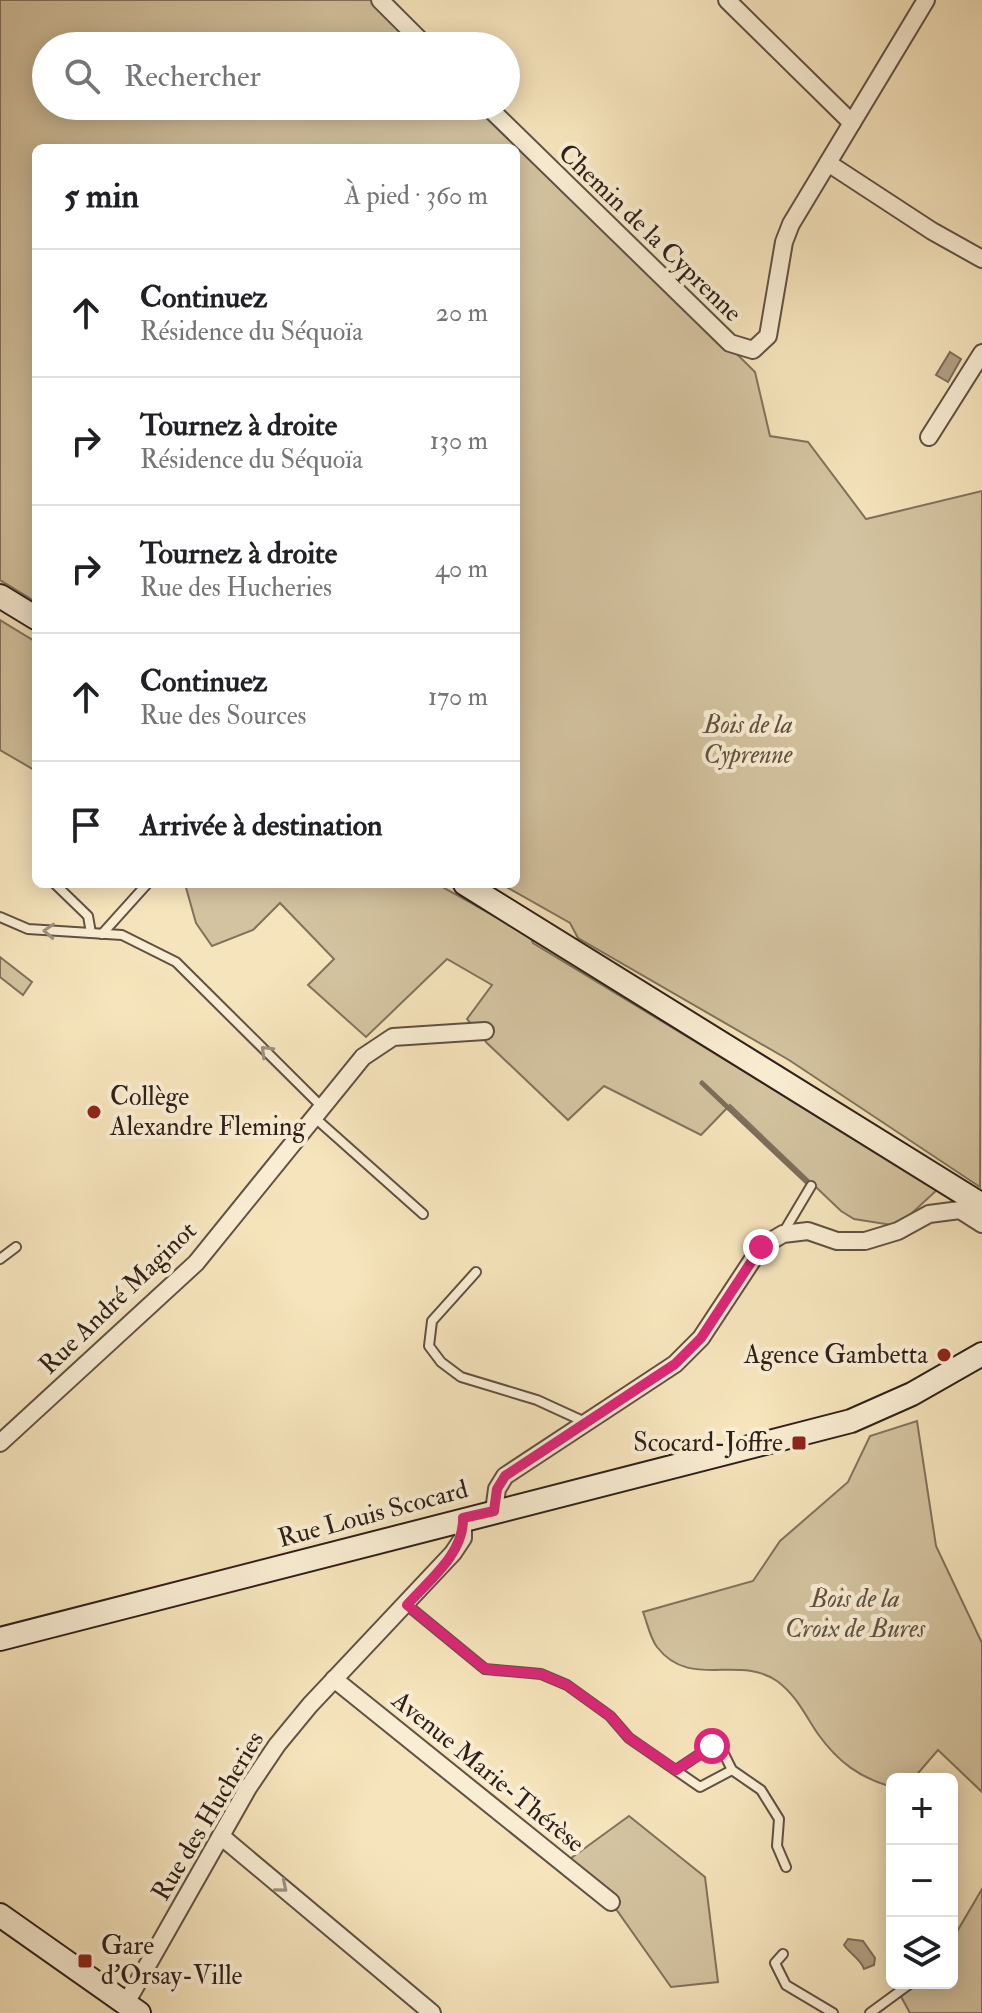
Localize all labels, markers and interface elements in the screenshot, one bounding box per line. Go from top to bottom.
search box [32,32,520,120]
icon: search [60,54,104,98]
text: Rechercher [124,58,261,95]
street label: Chemin de la Cyprenne [551,137,749,330]
text: 5 min [64,175,139,218]
text: À pied · 360 m [344,180,488,212]
text: Continuez [140,279,267,316]
icon: ahead [64,291,108,335]
text: 20 m [436,297,488,329]
text: Résidence du Séquoïa [140,316,363,348]
text: Tournez à droite [140,407,337,444]
icon: right [64,419,108,463]
text: 130 m [430,425,488,457]
text: Résidence du Séquoïa [140,444,363,476]
text: Tournez à droite [140,535,337,572]
icon: right [64,547,108,591]
text: 40 m [435,553,488,585]
text: Rue des Hucheries [140,572,332,604]
text: Continuez [140,663,267,700]
icon: ahead [64,675,108,719]
text: 170 m [428,681,488,713]
text: Rue des Sources [140,700,306,732]
park label: Bois de la Cyprenne [701,709,793,771]
icon: arrive [64,803,108,847]
text: Arrivée à destination [140,807,383,844]
one-way arrow [42,923,55,940]
one-way arrow [261,1046,275,1061]
place label: Collège Alexandre Fleming [109,1081,306,1143]
marker: Collège Alexandre Fleming [85,1103,103,1121]
street label: Rue André Maginot [33,1215,203,1381]
route end [743,1229,779,1265]
place label: Agence Gambetta [743,1339,928,1371]
marker: Agence Gambetta [935,1346,953,1364]
place label: Scocard-Joffre [633,1427,783,1459]
marker: Scocard-Joffre [790,1434,808,1452]
street label: Rue Louis Scocard [275,1473,472,1555]
park label: Bois de la Croix de Bures [785,1583,926,1645]
street label: Avenue Marie-Thérèse [384,1684,591,1860]
street label: Rue des Hucheries [145,1725,271,1907]
route start [694,1728,730,1764]
map controls [886,1773,958,1989]
button: + [886,1773,958,1845]
button: − [886,1845,958,1917]
one-way arrow [273,1877,287,1892]
button: layers [886,1917,958,1989]
place label: Gare d'Orsay-Ville [101,1930,242,1992]
marker: Gare d'Orsay-Ville [76,1952,94,1970]

